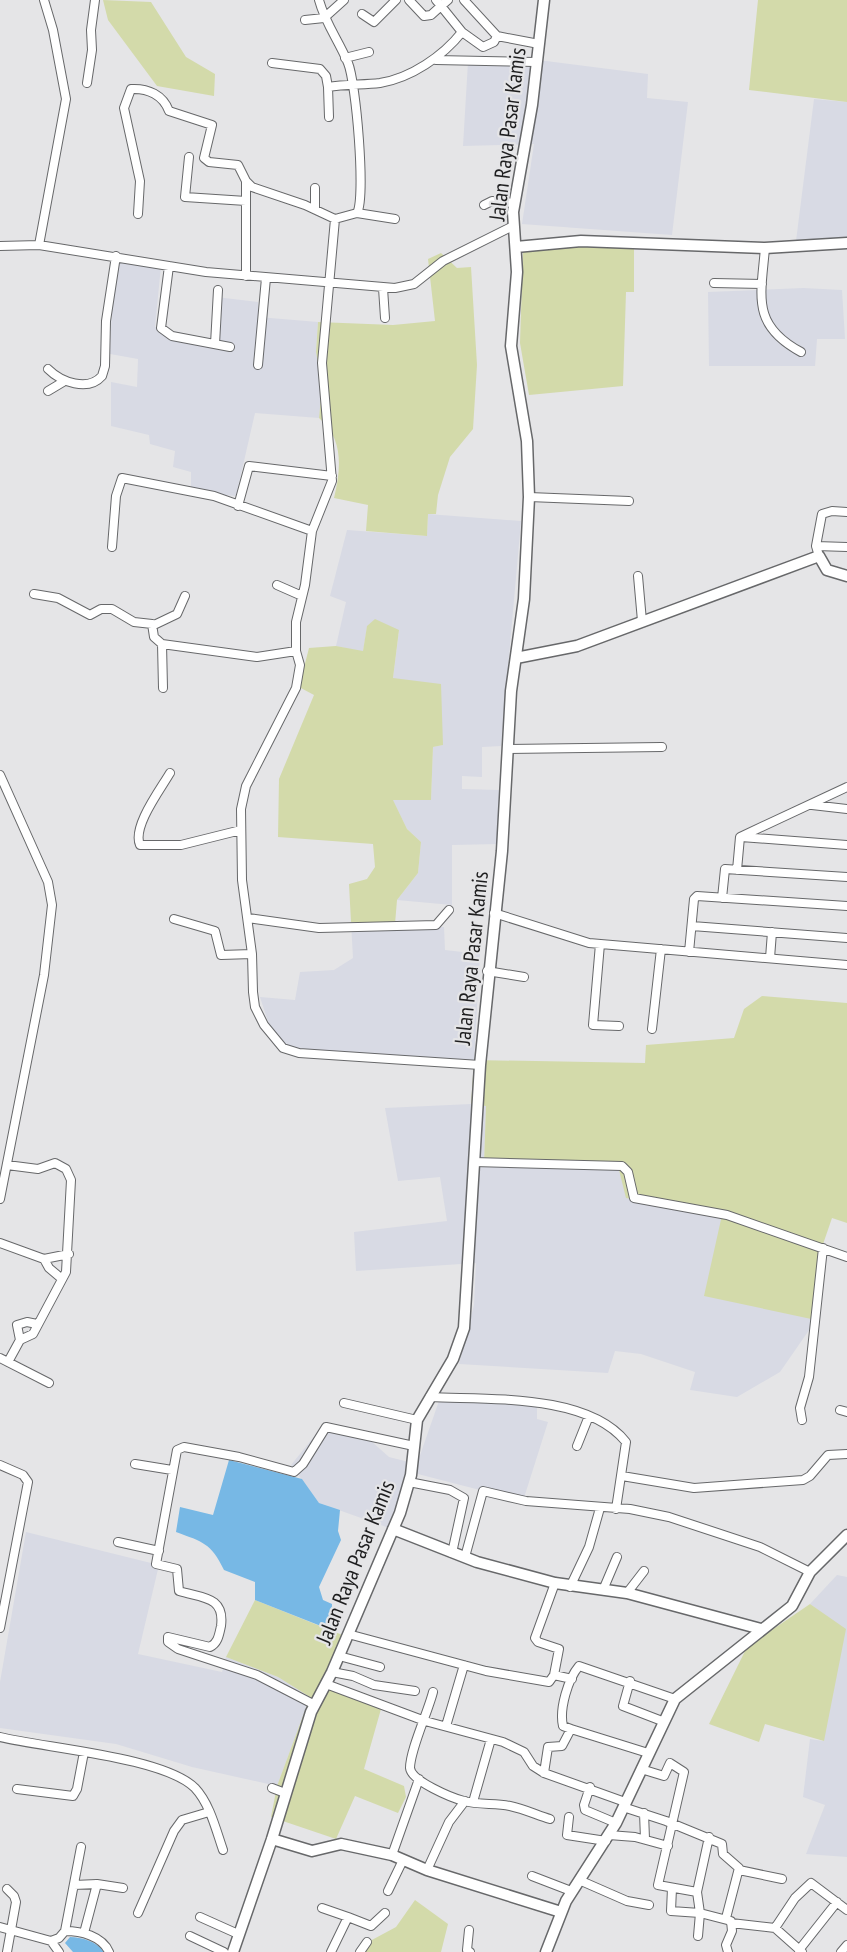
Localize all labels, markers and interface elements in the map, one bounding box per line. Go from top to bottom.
street label: Jalan Raya Pasar Kamis [482,46,532,223]
street label: Jalan Raya Pasar Kamis [448,870,494,1047]
street label: Jalan Raya Pasar Kamis [309,1476,401,1649]

